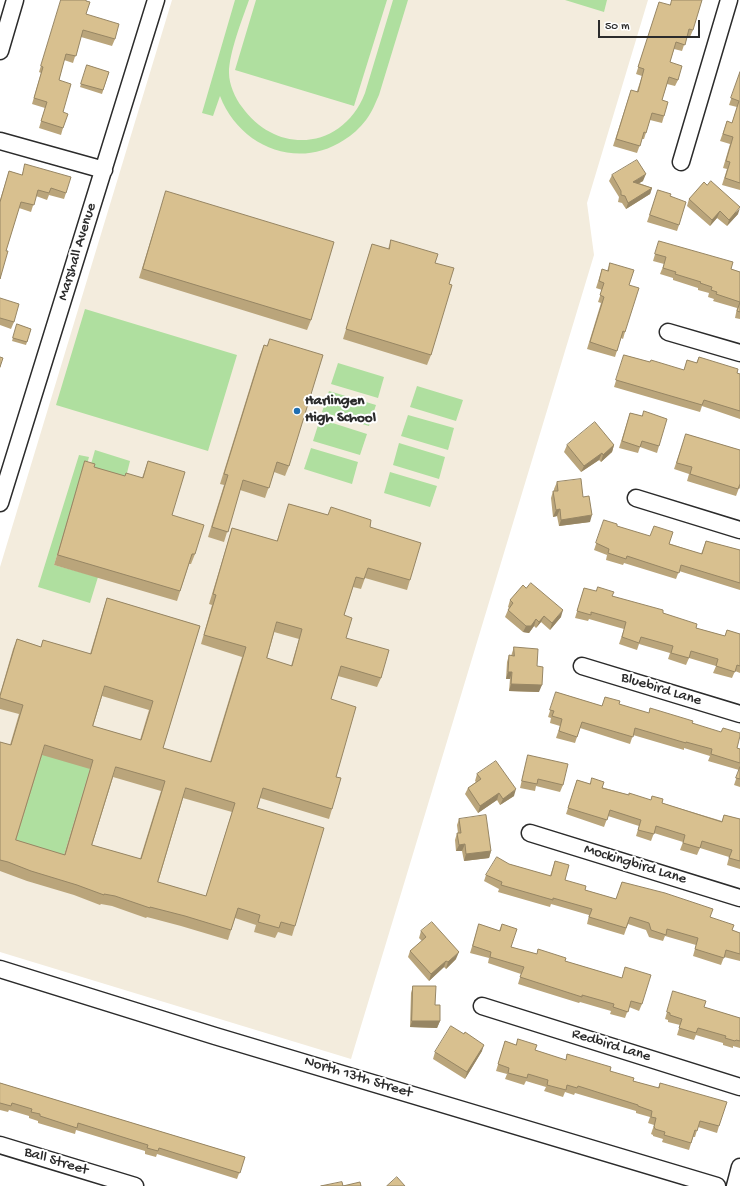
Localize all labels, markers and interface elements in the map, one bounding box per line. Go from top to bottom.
scale bar [600,12,702,38]
text: 50 m [605,20,630,34]
street label: Marshall Avenue [55,201,101,303]
place label: Harlingen High School [305,393,376,428]
marker: Harlingen High School [292,406,302,416]
street label: Bluebird Lane [619,669,703,711]
street label: Mockingbird Lane [581,841,689,889]
street label: Redbird Lane [569,1025,653,1067]
street label: North 13th Street [302,1053,414,1103]
street label: Ball Street [22,1144,90,1180]

